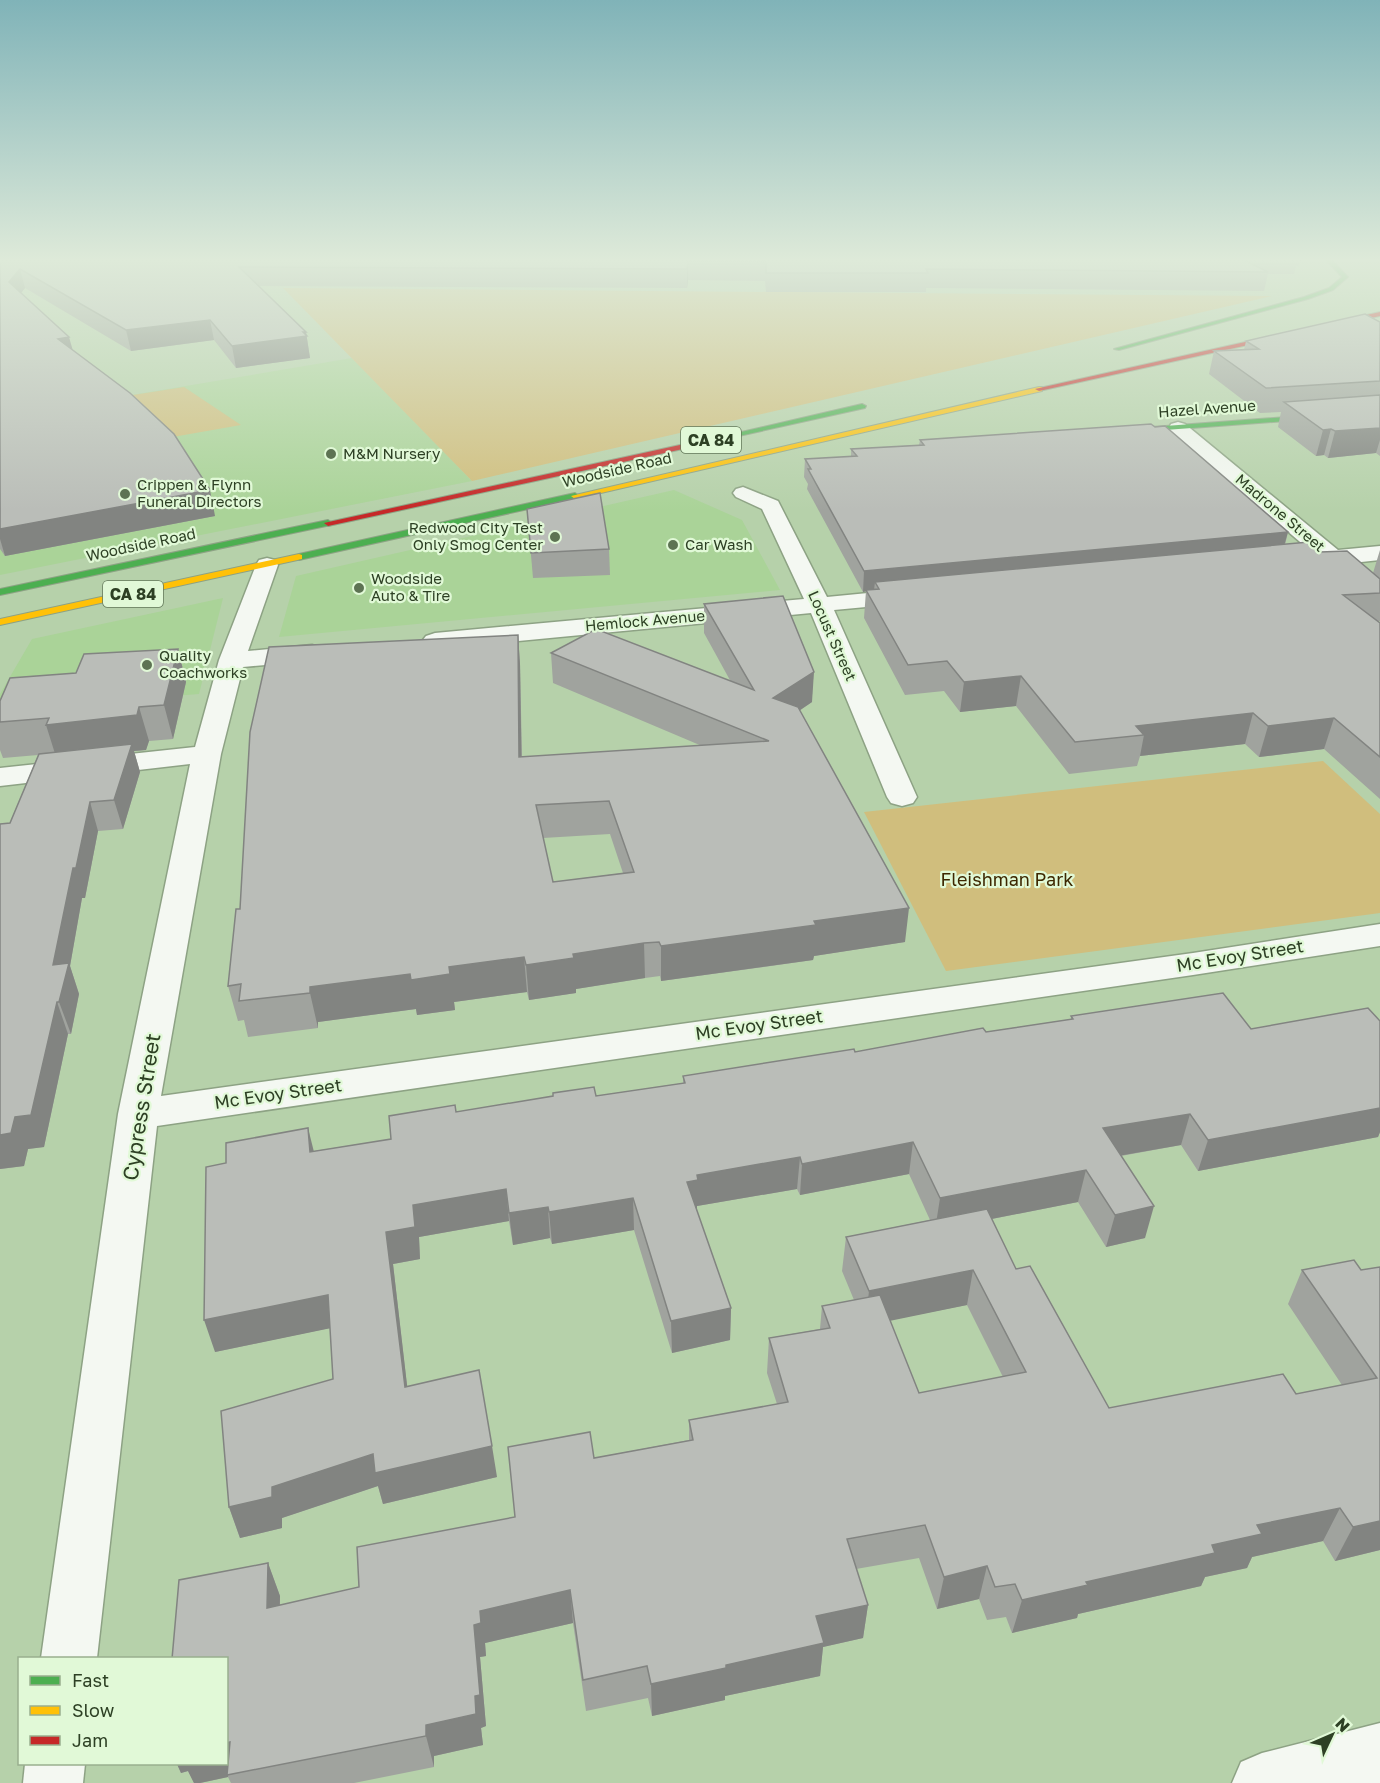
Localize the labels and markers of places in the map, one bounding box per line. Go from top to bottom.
place label: M&M Nursery [343,444,441,462]
marker: M&M Nursery [324,447,338,461]
place label: Crippen & Flynn Funeral Directors [137,475,262,510]
marker: Crippen & Flynn Funeral Directors [118,487,132,501]
place label: Redwood City Test Only Smog Center [409,518,543,553]
marker: Redwood City Test Only Smog Center [548,530,562,544]
place label: Car Wash [685,535,753,553]
marker: Car Wash [666,538,680,552]
place label: Woodside Auto & Tire [371,569,450,604]
marker: Woodside Auto & Tire [352,581,366,595]
place label: Quality Coachworks [159,646,247,681]
marker: Quality Coachworks [140,658,154,672]

